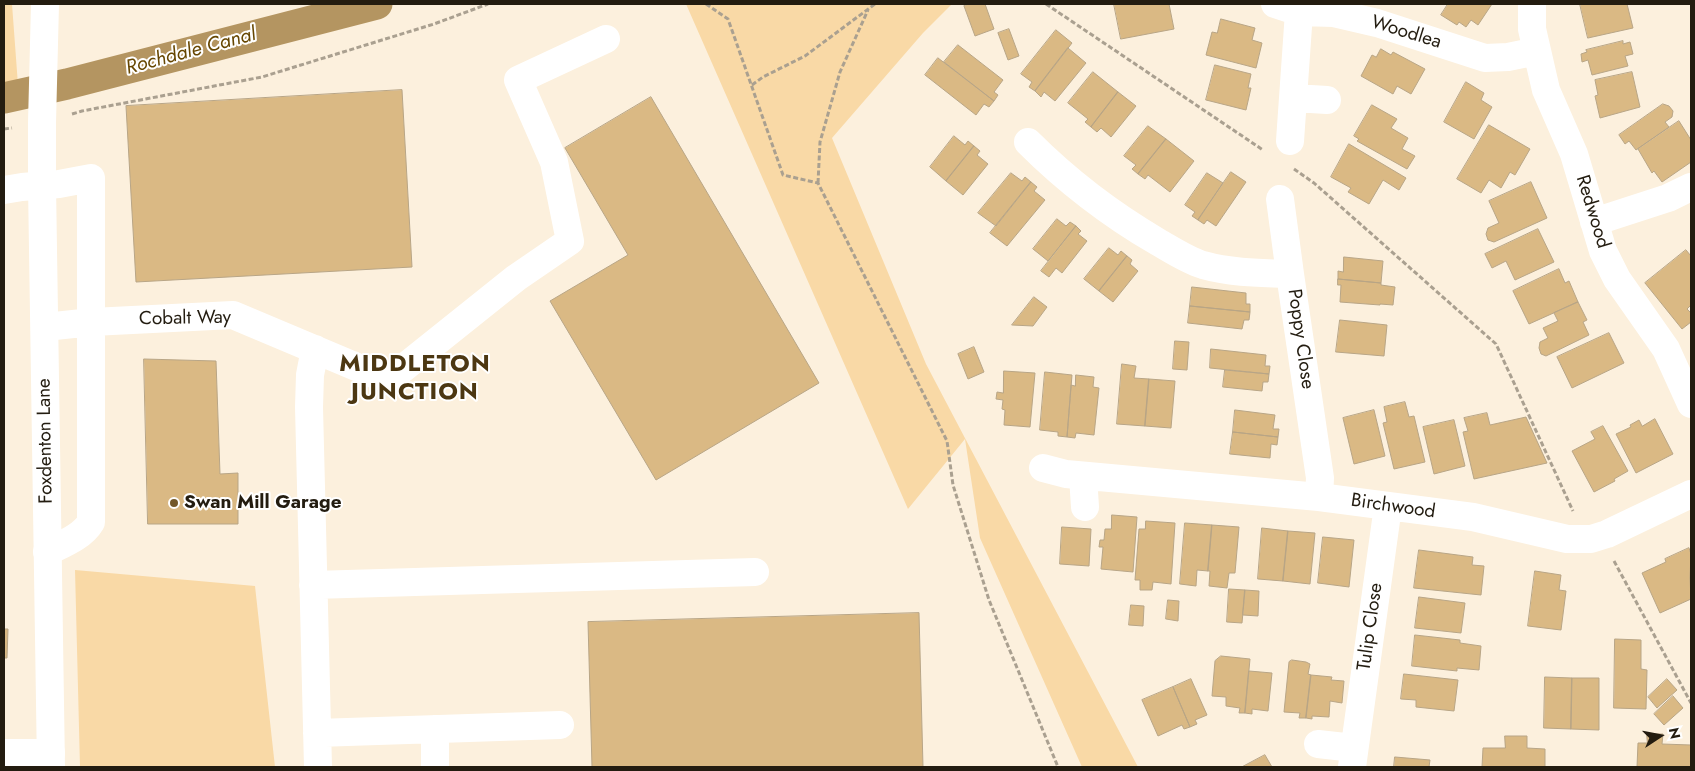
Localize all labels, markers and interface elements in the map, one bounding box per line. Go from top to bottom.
street label: Woodlea [1368,12,1444,54]
water label: Rochdale Canal [123,23,259,81]
street label: Redwood [1570,173,1614,251]
street label: Poppy Close [1282,287,1318,391]
street label: Cobalt Way [139,307,231,331]
district label: MIDDLETON JUNCTION [338,351,492,407]
street label: Foxdenton Lane [34,378,58,504]
street label: Birchwood [1349,490,1437,524]
place label: Swan Mill Garage [184,492,342,514]
marker: Swan Mill Garage [168,497,180,509]
street label: Tulip Close [1354,582,1388,672]
north arrow [1635,711,1685,761]
text: N [1664,726,1686,741]

